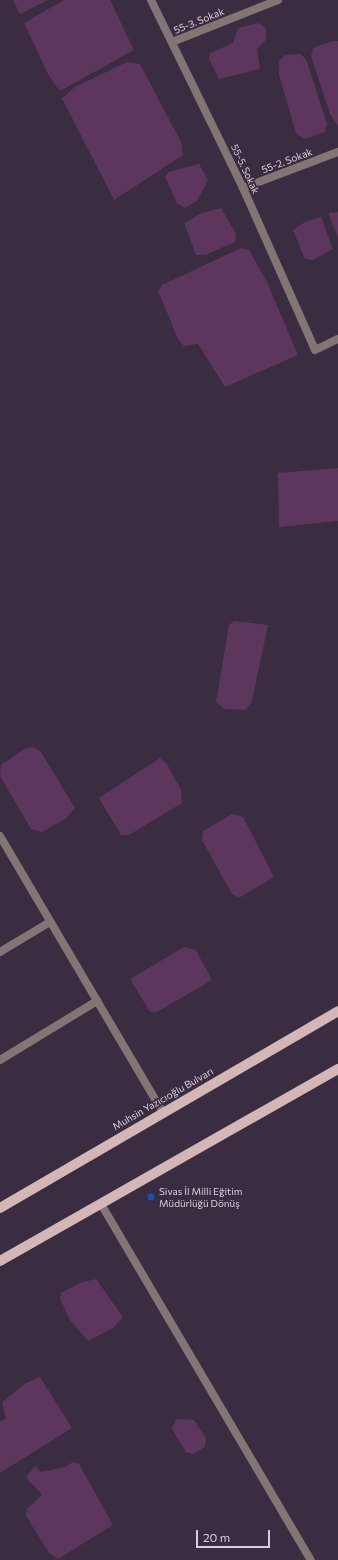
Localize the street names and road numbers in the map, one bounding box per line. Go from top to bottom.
street label: 55-3. Sokak [172,5,226,37]
street label: 55-5. Sokak [228,142,262,196]
street label: 55-2. Sokak [260,146,314,176]
street label: Muhsin Yazıcıoğlu Bulvarı [111,1065,215,1133]

